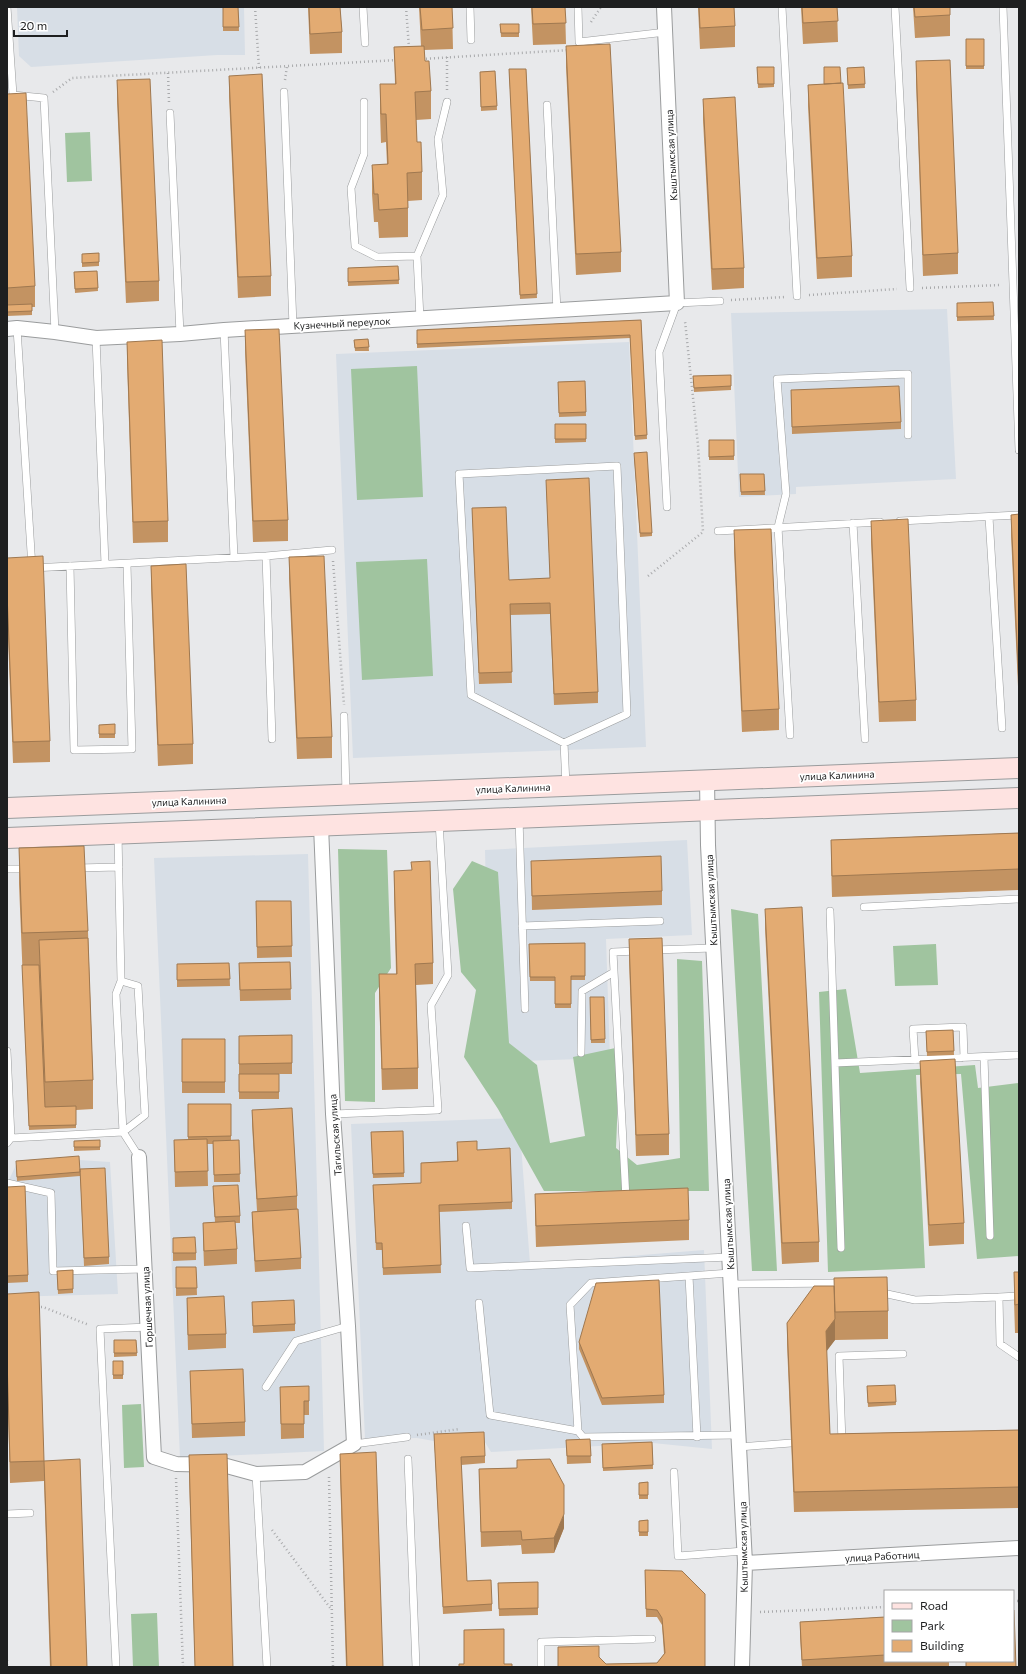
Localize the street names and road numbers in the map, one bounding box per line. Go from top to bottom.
street label: Кыштымская улица [663,109,679,201]
street label: Кузнечный переулок [293,314,391,332]
street label: улица Калинина [799,768,875,782]
street label: улица Калинина [475,781,551,795]
street label: улица Калинина [151,794,227,808]
street label: Кыштымская улица [703,854,719,946]
street label: Тагильская улица [326,1094,344,1176]
street label: Кыштымская улица [720,1178,736,1270]
street label: Горшечная улица [139,1266,155,1348]
street label: Кыштымская улица [736,1501,750,1593]
street label: улица Работниц [844,1548,920,1564]

